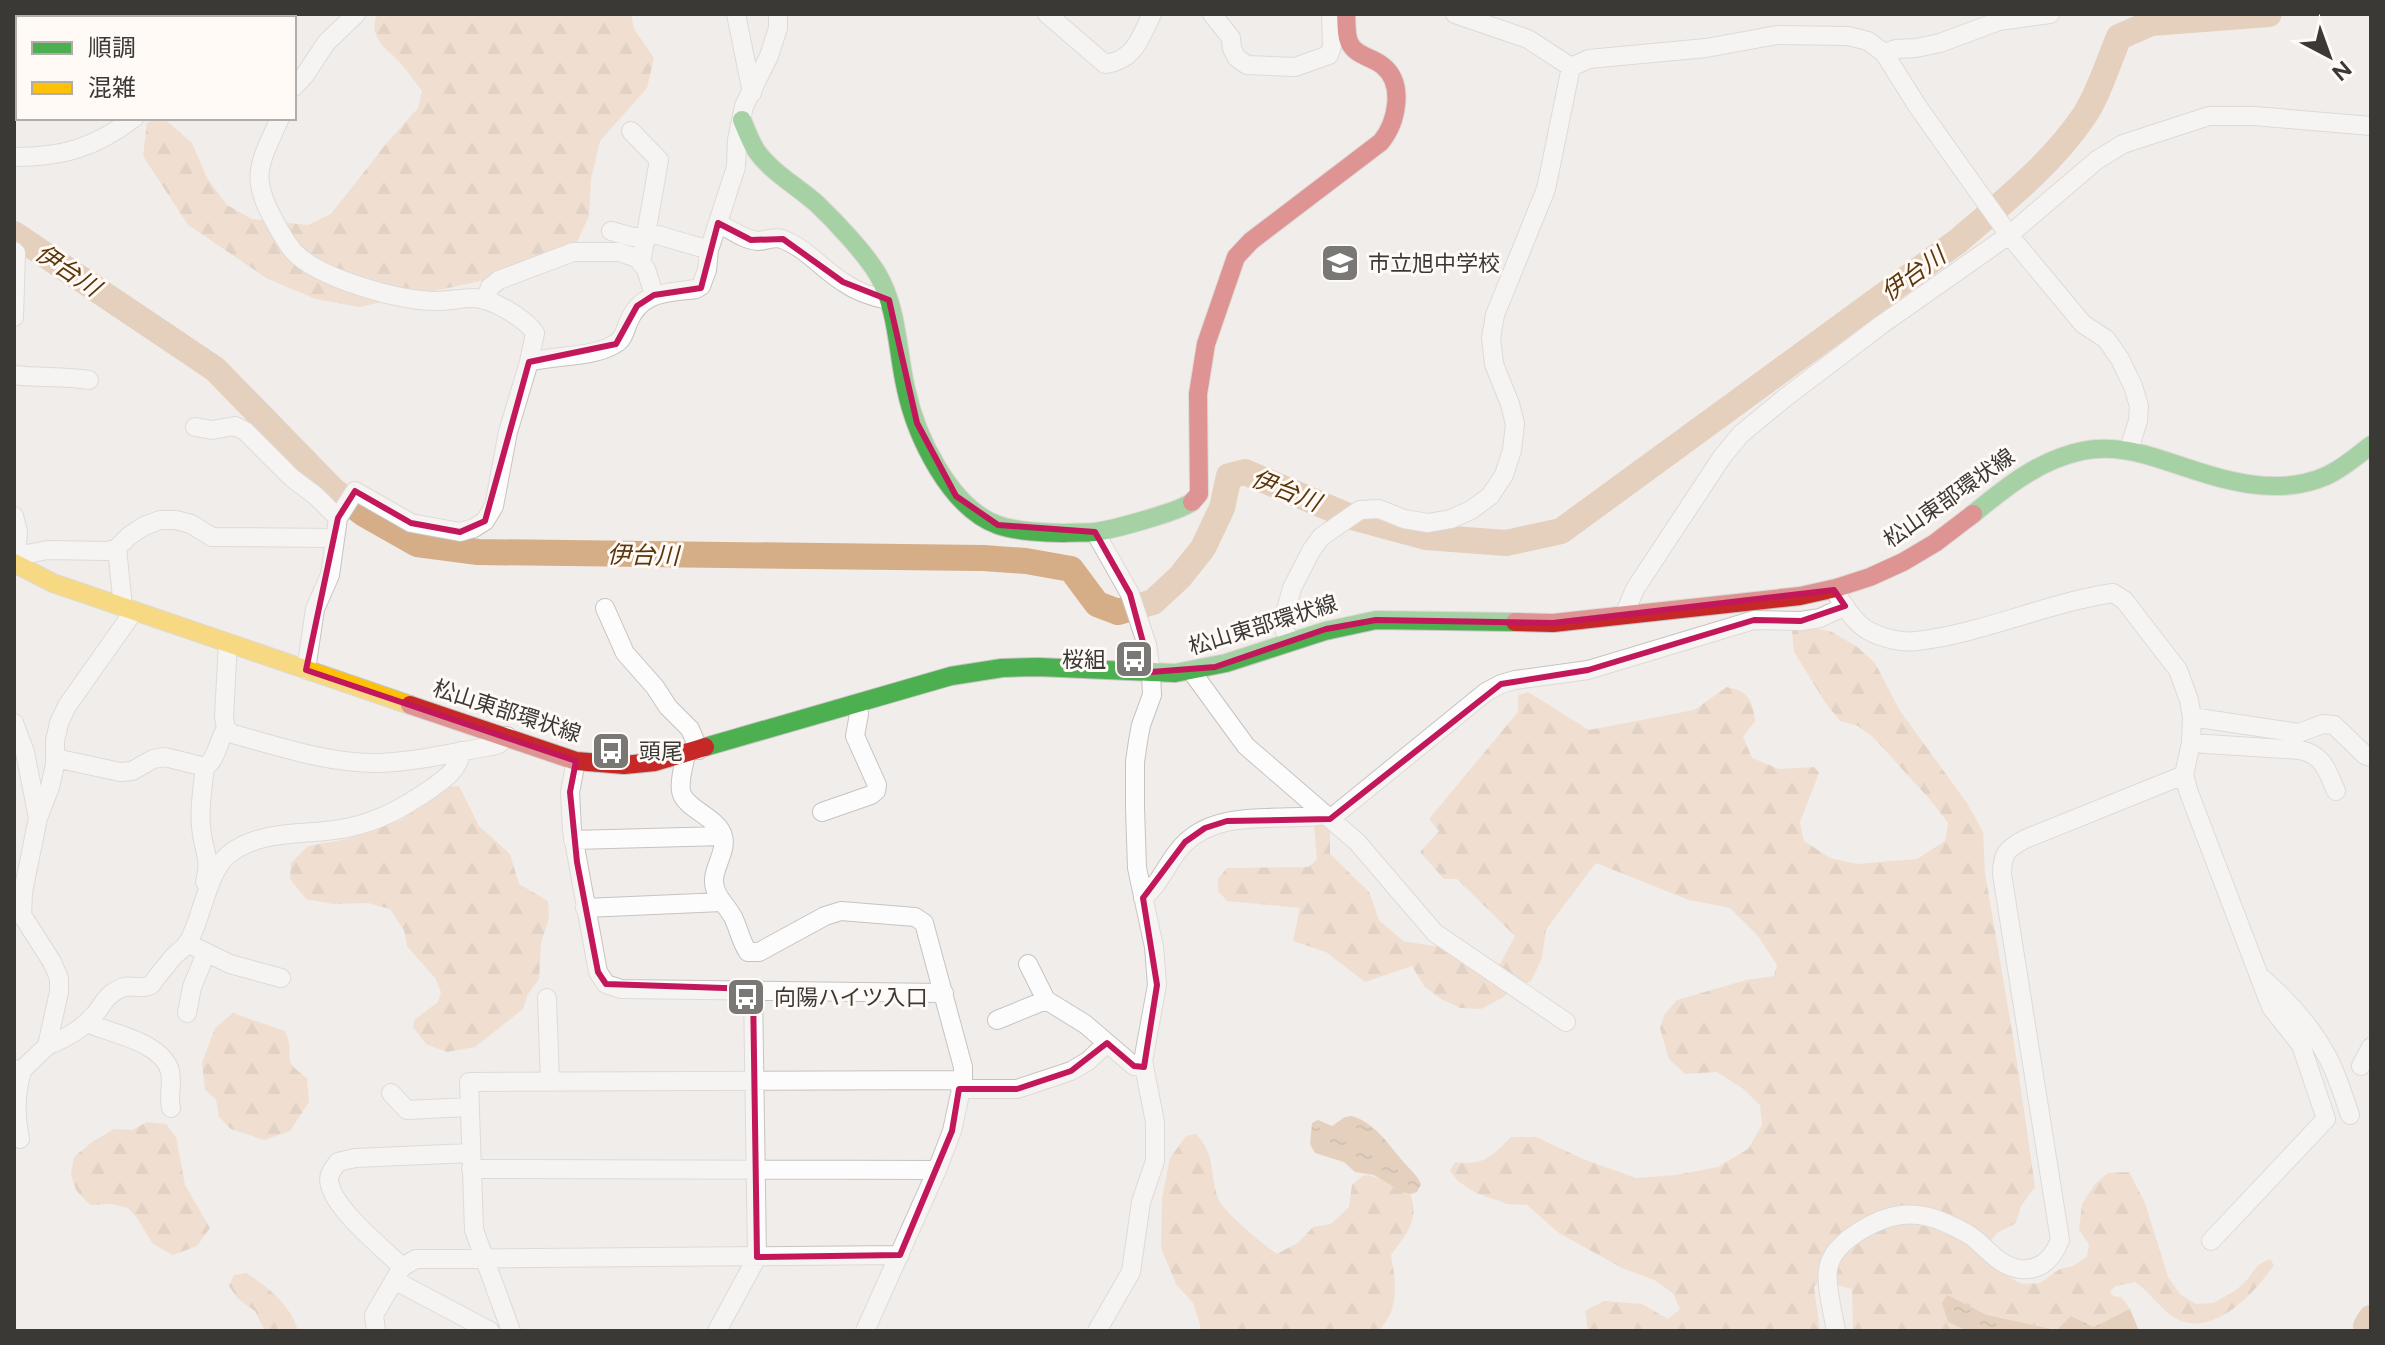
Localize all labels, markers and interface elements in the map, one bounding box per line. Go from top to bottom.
legend [16,16,296,120]
north arrow [2289,16,2369,96]
text: 順調 [88,33,136,62]
text: N [2327,55,2357,86]
text: 混雑 [88,73,136,102]
water label: 伊台川 [30,238,108,304]
water label: 伊台川 [1875,239,1953,307]
school or university icon: 市立旭中学校 [1319,242,1361,284]
place label: 市立旭中学校 [1368,250,1500,277]
street label: 松山東部環状線 [1878,443,2020,553]
water label: 伊台川 [1247,463,1328,518]
water label: 伊台川 [607,540,682,570]
street label: 松山東部環状線 [1185,590,1341,660]
bus stop icon: 桜組 [1113,638,1155,680]
place label: 桜組 [1062,646,1106,673]
street label: 松山東部環状線 [430,674,584,748]
bus stop icon: 頭尾 [590,730,632,772]
place label: 頭尾 [639,738,683,765]
bus stop icon: 向陽ハイツ入口 [725,976,767,1018]
place label: 向陽ハイツ入口 [774,984,928,1011]

